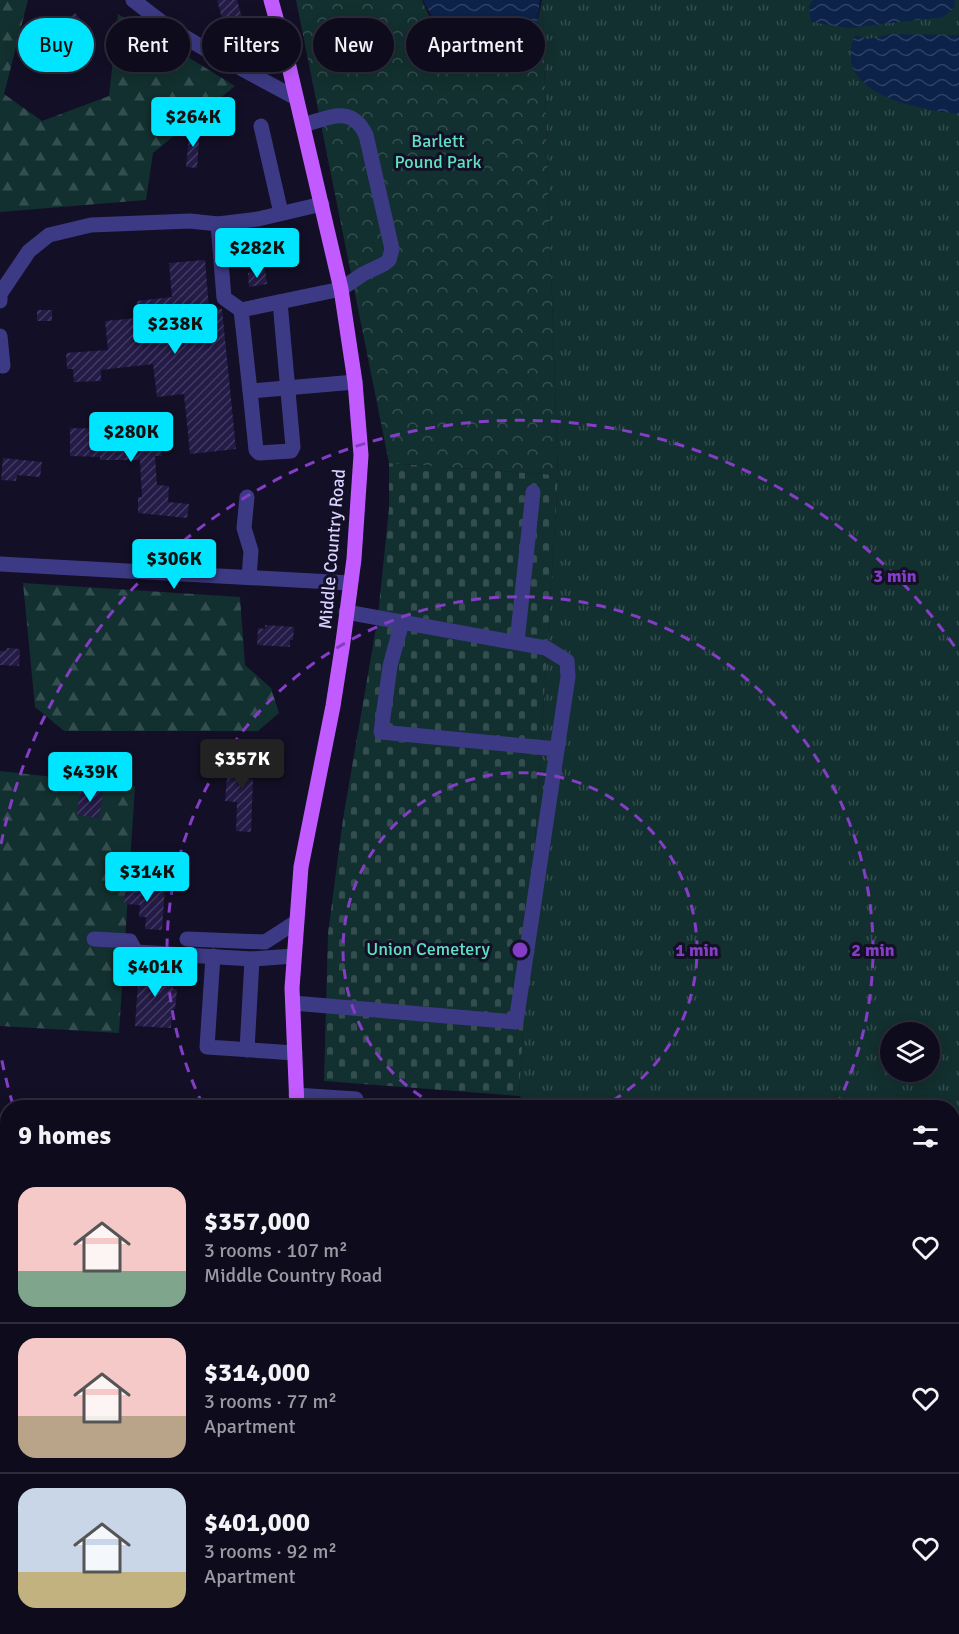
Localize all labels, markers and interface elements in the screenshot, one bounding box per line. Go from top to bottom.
chip: Buy [18,18,94,72]
chip: Rent [106,18,190,72]
chip: Filters [202,18,301,72]
chip: New [313,18,394,72]
chip: Apartment [406,18,545,72]
pin: $264K [151,97,235,148]
text: $264K [165,104,221,129]
park label: Barlett Pound Park [395,130,481,173]
pin: $282K [215,228,299,279]
text: $282K [229,235,285,260]
pin: $238K [133,304,217,355]
text: $238K [147,311,203,336]
pin: $280K [89,412,173,463]
text: $280K [103,419,159,444]
street label: Middle Country Road [314,468,350,630]
pin: $306K [132,539,216,590]
text: $306K [146,546,202,571]
text: 3 min [873,565,917,587]
pin: $357K [200,739,284,790]
text: $357K [214,746,270,771]
pin: $439K [48,752,132,803]
text: $439K [62,759,118,784]
pin: $314K [105,852,189,903]
text: $314K [119,859,175,884]
park label: Union Cemetery [366,938,490,960]
text: 1 min [675,939,719,961]
text: 2 min [851,939,895,961]
centre of rings [510,940,530,960]
pin: $401K [113,947,197,998]
text: $401K [127,954,183,979]
map controls [880,1022,940,1082]
button: layers [880,1022,940,1082]
text: 9 homes [18,1120,111,1152]
icon: filters [909,1120,942,1153]
text: $357,000 [204,1206,310,1238]
icon: home [66,1211,138,1283]
icon: heart [909,1231,942,1264]
text: 3 rooms · 107 m² [204,1238,348,1263]
text: Middle Country Road [204,1263,382,1288]
text: $314,000 [204,1357,310,1389]
icon: home [66,1362,138,1434]
icon: heart [909,1382,942,1415]
text: 3 rooms · 77 m² [204,1389,337,1414]
text: Apartment [204,1414,296,1439]
text: $401,000 [204,1507,310,1539]
icon: home [66,1512,138,1584]
icon: heart [909,1532,942,1565]
text: 3 rooms · 92 m² [204,1539,337,1564]
text: Apartment [204,1564,296,1589]

